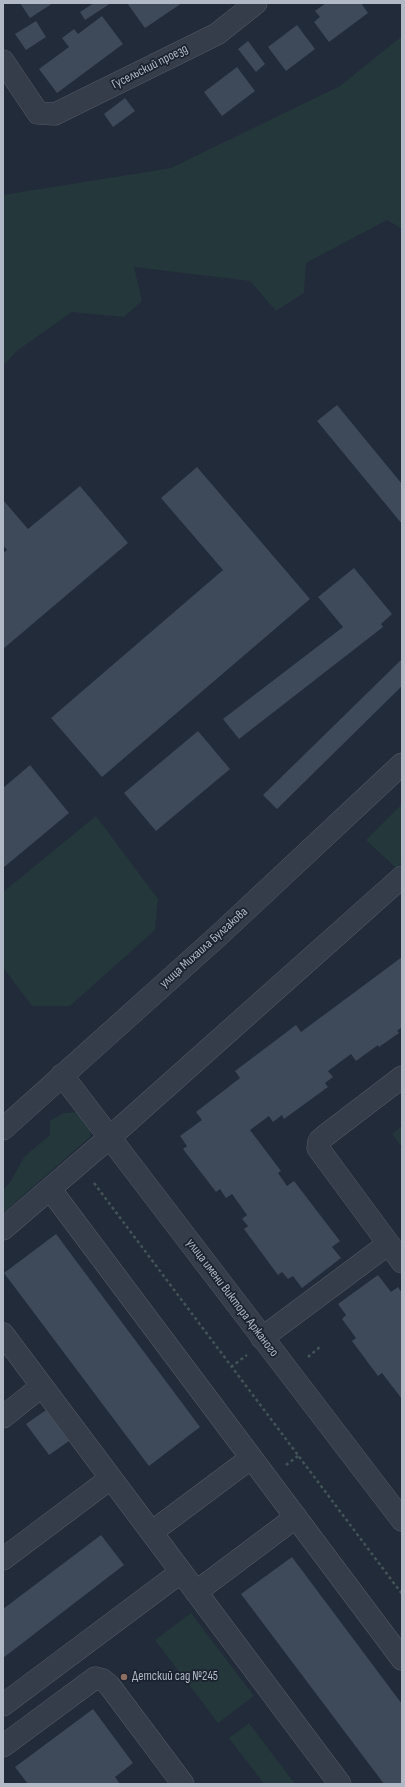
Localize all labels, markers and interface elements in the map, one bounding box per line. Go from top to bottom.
street label: Гусельский проезд [109,41,191,93]
street label: улица Михаила Булгакова [157,904,251,992]
street label: улица имени Виктора Аржаного [182,1236,282,1360]
place label: Детский сад №245 [132,1669,218,1685]
marker: Детский сад №245 [119,1672,129,1682]

